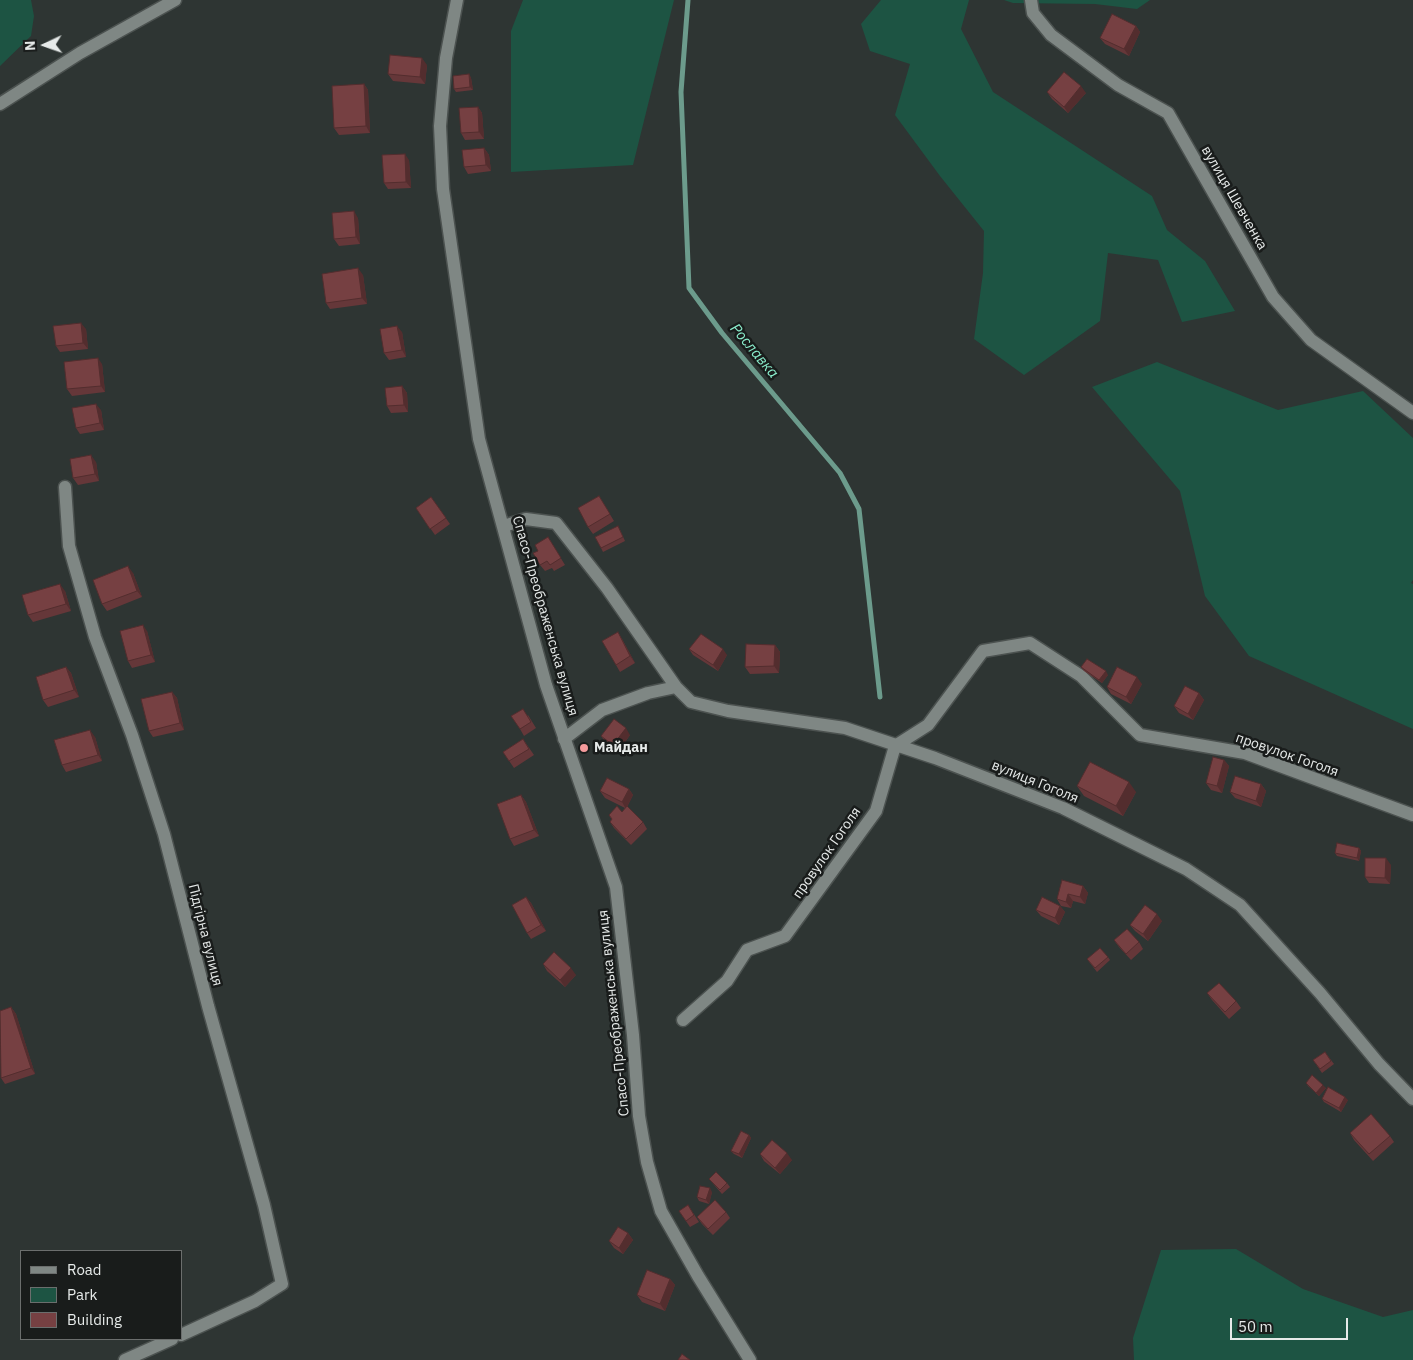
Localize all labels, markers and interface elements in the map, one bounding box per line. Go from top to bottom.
north arrow [20,20,70,70]
text: N [21,40,39,51]
street label: вулиця Шевченка [1197,143,1271,253]
water label: Рославка [726,320,782,382]
street label: Спасо-Преображенська вулиця [508,514,582,718]
street label: провулок Гоголя [1233,730,1341,780]
place label: Майдан [594,740,648,756]
marker: Майдан [578,742,590,754]
street label: вулиця Гоголя [989,757,1081,807]
street label: провулок Гоголя [789,804,865,902]
street label: Підгірна вулиця [184,882,226,988]
street label: Спасо-Преображенська вулиця [595,909,633,1117]
legend [20,1250,182,1340]
text: Road [67,1260,102,1279]
text: Park [67,1285,97,1304]
scale bar [1233,1308,1350,1340]
text: Building [67,1310,122,1329]
text: 50 m [1238,1317,1273,1336]

